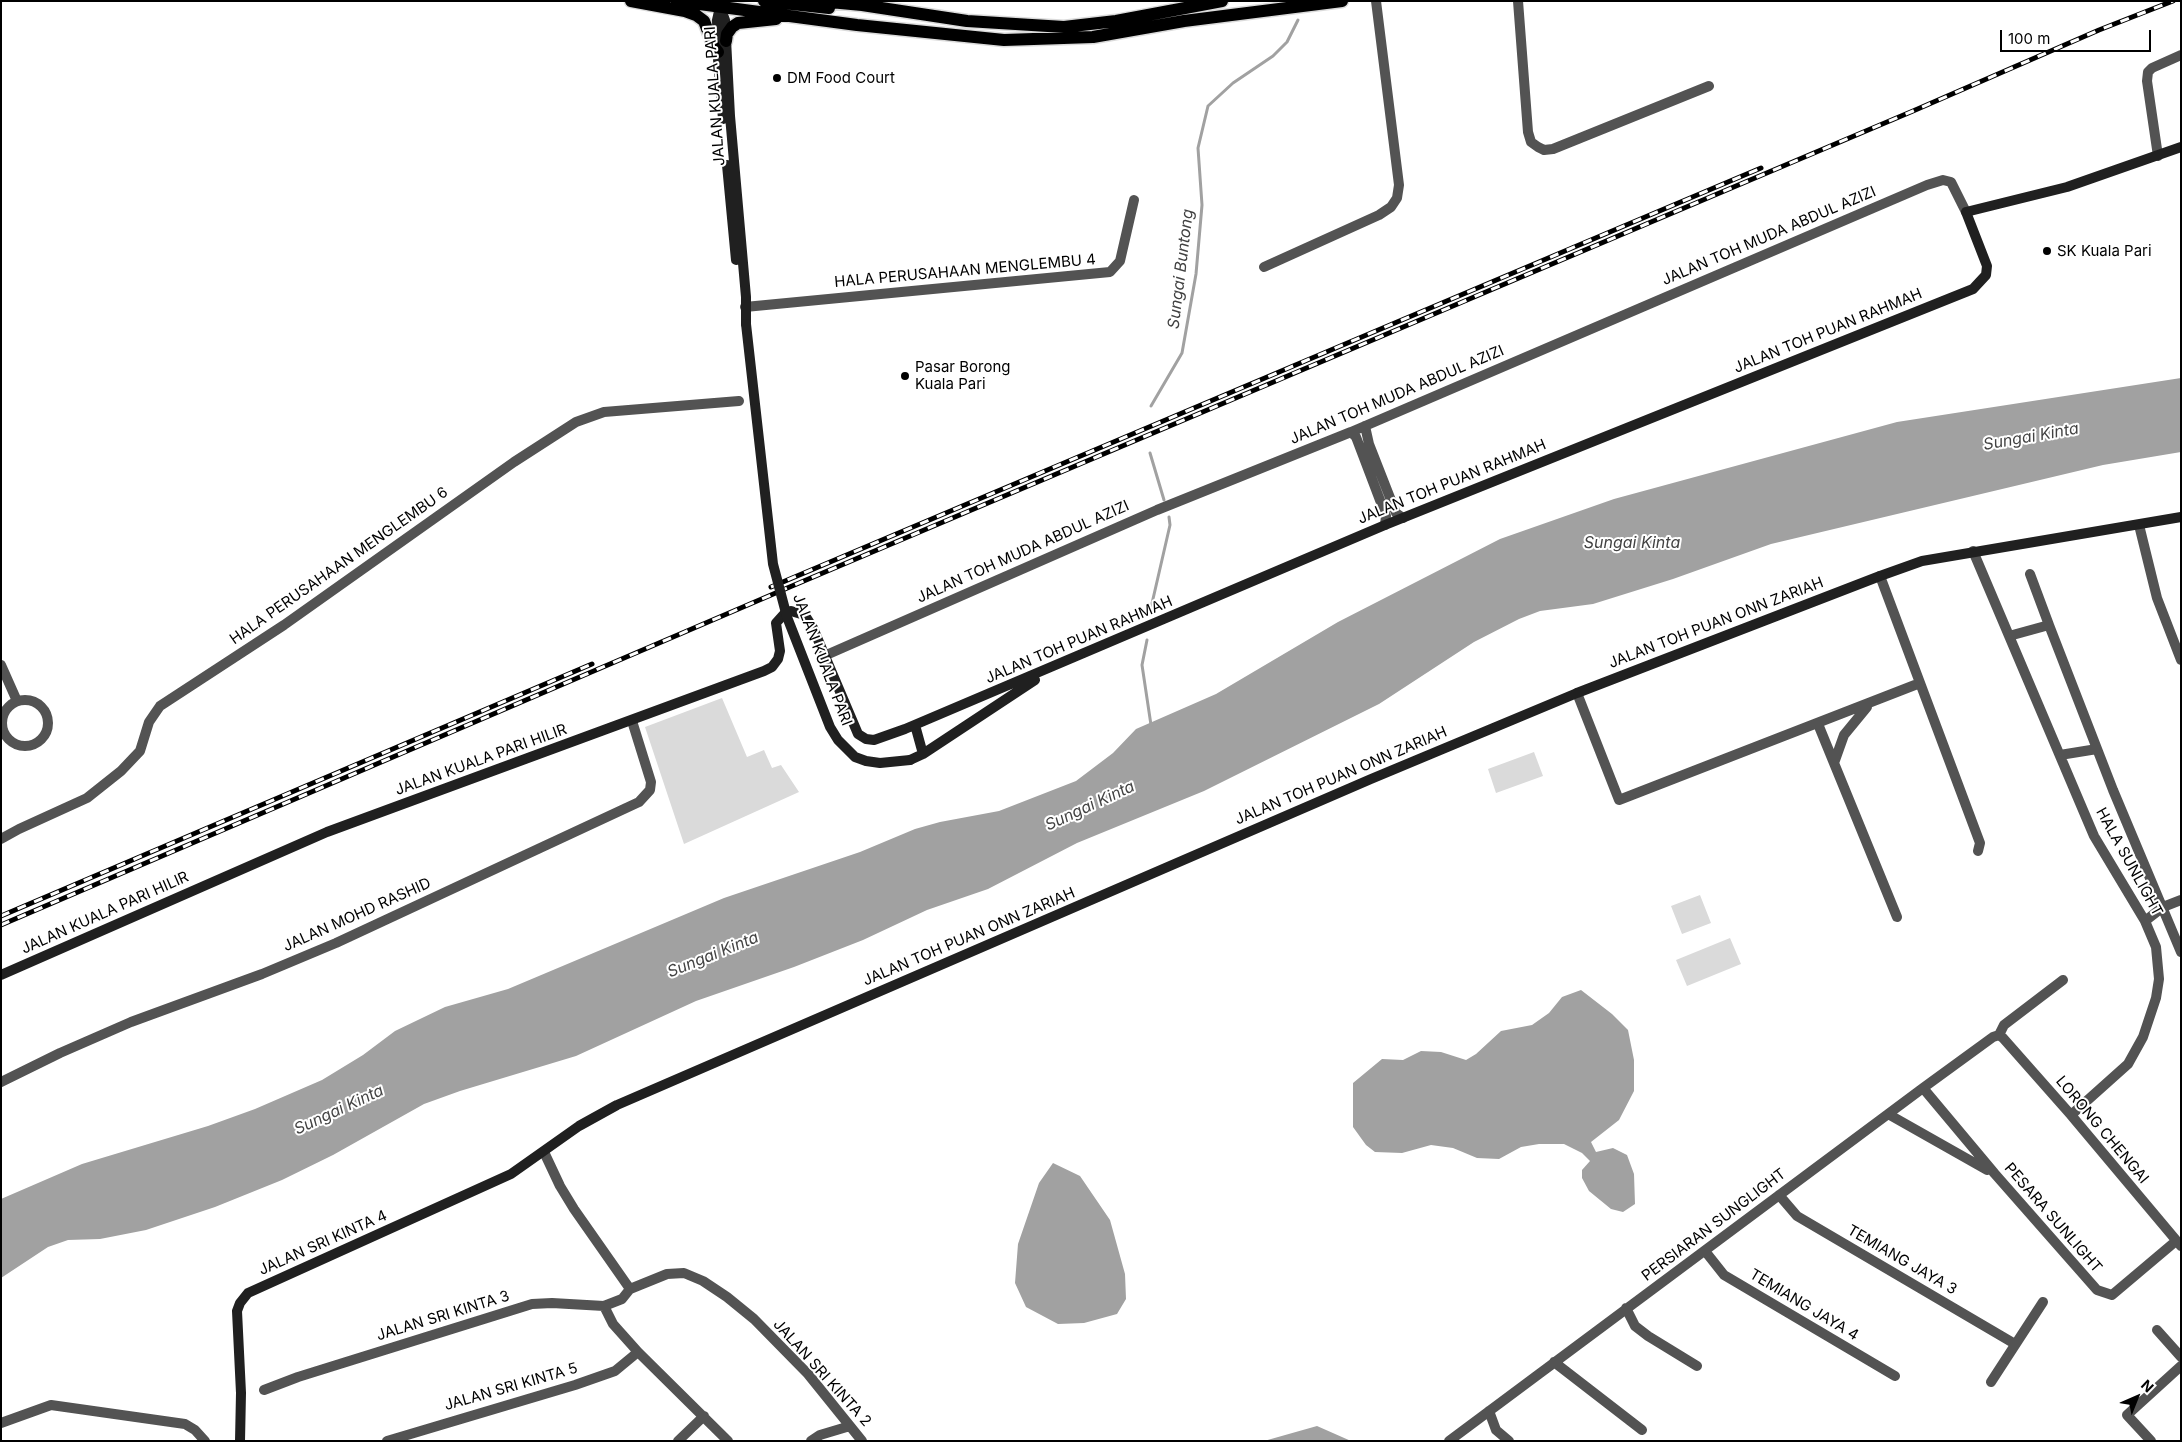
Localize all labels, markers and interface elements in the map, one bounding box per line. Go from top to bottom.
scale bar [2002,20,2153,52]
street label: JALAN KUALA PARI [701,26,729,166]
text: 100 m [2008,29,2050,48]
place label: DM Food Court [787,69,895,87]
marker: DM Food Court [771,72,783,84]
street label: JALAN TOH MUDA ABDUL AZIZI [1659,183,1879,289]
water label: Sungai Buntong [1164,208,1198,330]
place label: SK Kuala Pari [2057,242,2152,260]
marker: SK Kuala Pari [2041,245,2053,257]
street label: HALA PERUSAHAAN MENGLEMBU 4 [833,251,1097,291]
street label: JALAN TOH PUAN RAHMAH [1731,285,1925,377]
street label: JALAN TOH MUDA ABDUL AZIZI [1287,342,1507,448]
place label: Pasar Borong Kuala Pari [915,358,1010,393]
marker: Pasar Borong Kuala Pari [899,370,911,382]
water label: Sungai Kinta [1982,419,2080,455]
street label: JALAN TOH PUAN RAHMAH [1355,436,1549,528]
street label: HALA PERUSAHAAN MENGLEMBU 6 [226,483,452,649]
street label: JALAN TOH MUDA ABDUL AZIZI [914,497,1132,607]
water label: Sungai Kinta [1584,533,1680,553]
street label: JALAN TOH PUAN ONN ZARIAH [1606,574,1826,672]
street label: JALAN KUALA PARI [789,592,855,728]
street label: JALAN TOH PUAN RAHMAH [983,592,1175,688]
street label: JALAN KUALA PARI HILIR [393,721,569,799]
street label: JALAN TOH PUAN ONN ZARIAH [1232,723,1450,829]
water label: Sungai Kinta [1042,777,1138,835]
street label: HALA SUNLIGHT [2092,805,2166,919]
street label: JALAN KUALA PARI HILIR [18,868,192,958]
street label: JALAN MOHD RASHID [280,874,434,956]
street label: JALAN TOH PUAN ONN ZARIAH [860,884,1078,990]
water label: Sungai Kinta [665,928,761,982]
street label: LORONG CHENGAI [2052,1073,2152,1187]
water label: Sungai Kinta [291,1081,387,1139]
street label: PESARA SUNLIGHT [2000,1159,2106,1277]
street label: PERSIARAN SUNGLIGHT [1638,1165,1790,1285]
street label: JALAN SRI KINTA 4 [256,1207,390,1279]
street label: TEMIANG JAYA 3 [1844,1221,1960,1299]
street label: TEMIANG JAYA 4 [1746,1265,1862,1345]
street label: JALAN SRI KINTA 3 [374,1287,512,1345]
street label: JALAN SRI KINTA 2 [769,1316,875,1430]
street label: JALAN SRI KINTA 5 [442,1359,580,1415]
north arrow [2112,1372,2162,1422]
text: N [2138,1376,2158,1396]

